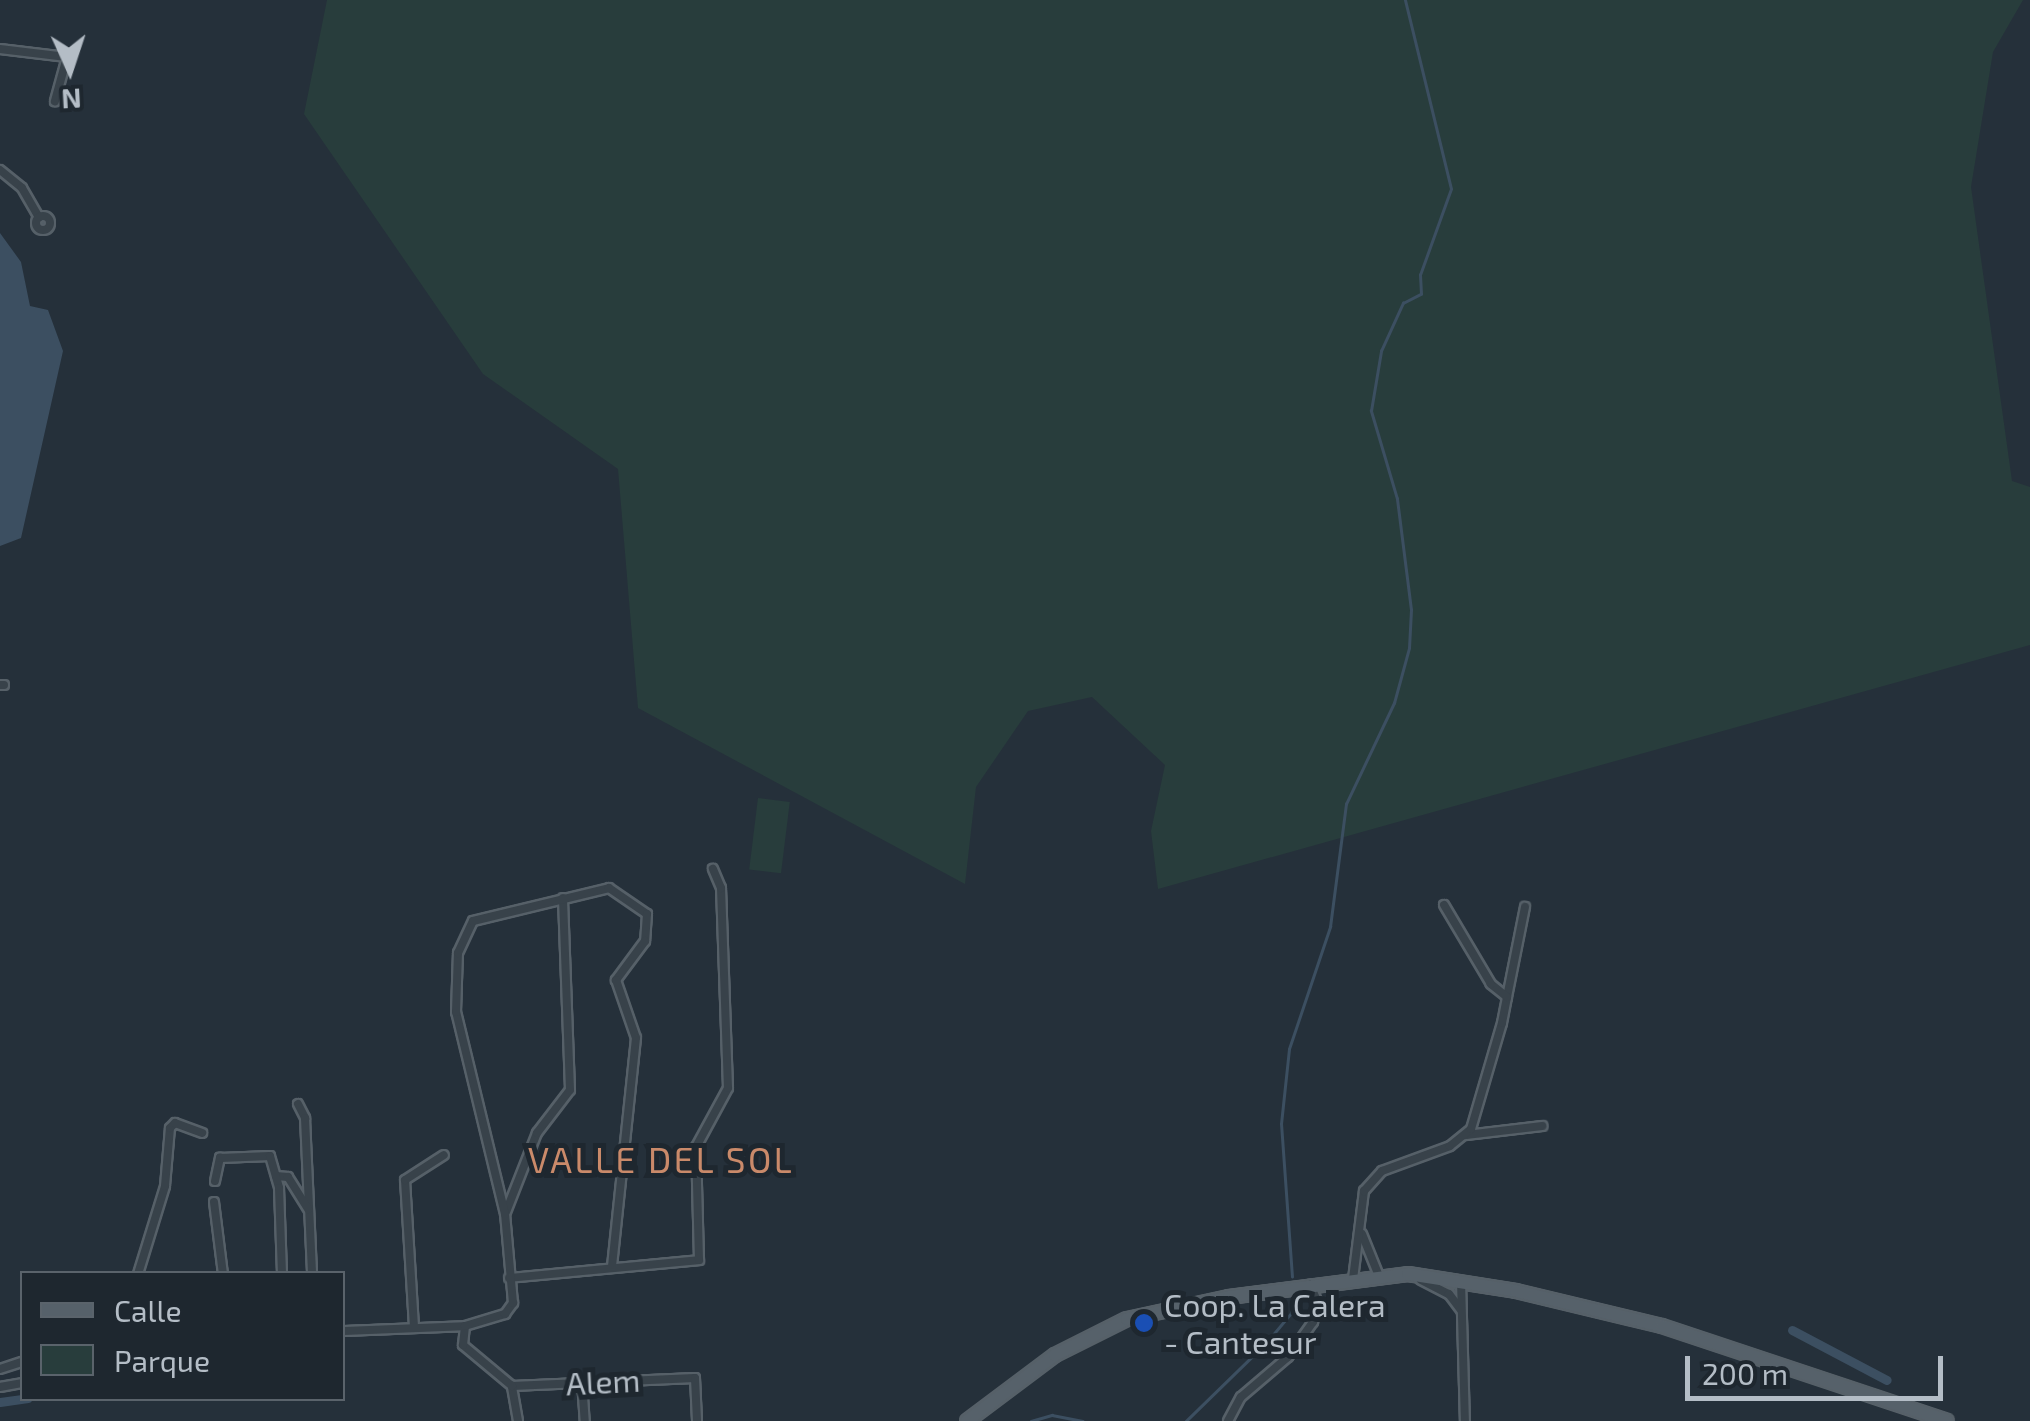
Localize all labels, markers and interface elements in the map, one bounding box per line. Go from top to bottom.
north arrow [20,20,120,120]
text: N [61,82,83,117]
district label: VALLE DEL SOL [527,1138,795,1180]
legend [20,1271,345,1401]
place label: Coop. La Calera - Cantesur [1164,1286,1386,1361]
text: Calle [114,1292,182,1328]
marker: Coop. La Calera - Cantesur [1133,1312,1155,1334]
scale bar [1690,1336,1948,1398]
text: Parque [114,1342,210,1378]
text: 200 m [1702,1355,1788,1391]
street label: Alem [565,1360,641,1402]

